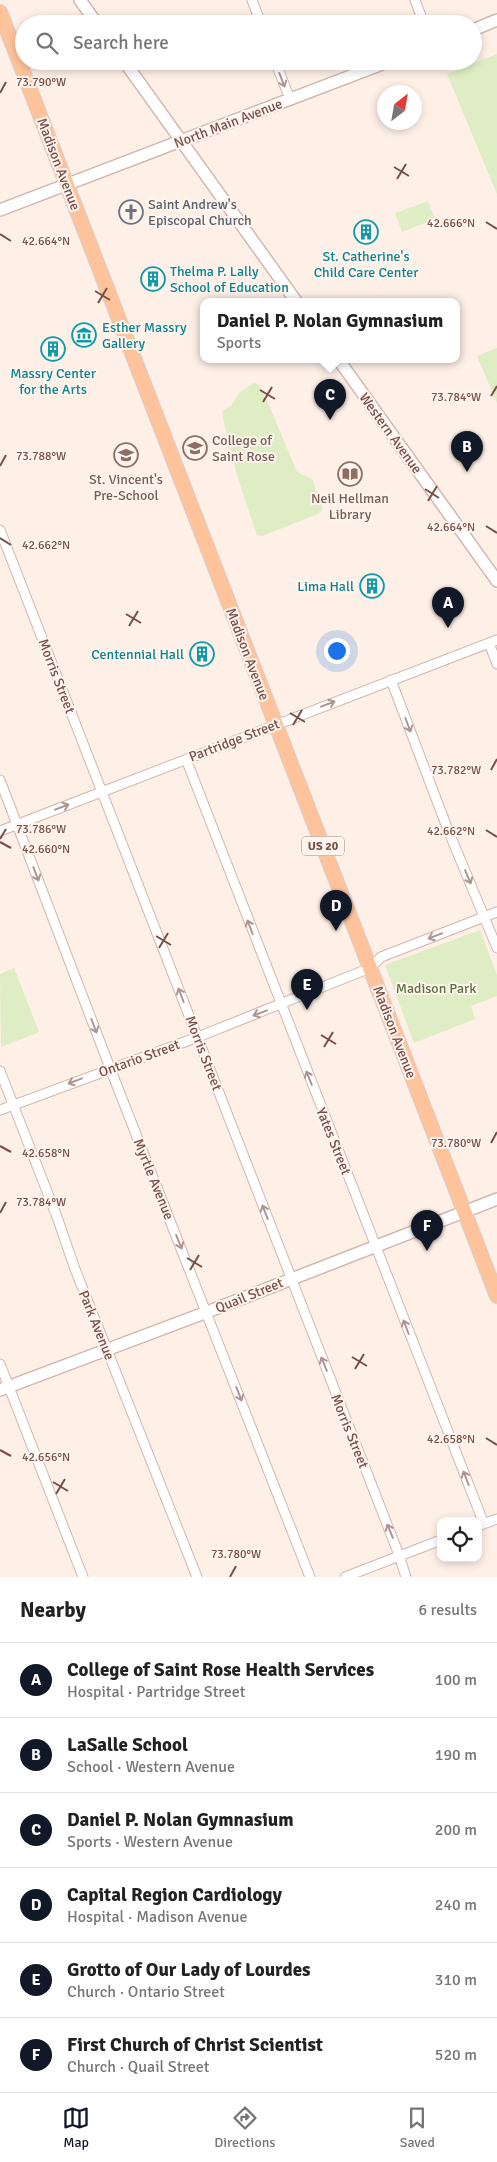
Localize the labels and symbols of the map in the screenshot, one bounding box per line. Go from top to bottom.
one-way arrow [278,72,288,87]
text: 73.790°W [16,75,66,90]
north arrow [377,85,422,130]
street label: North Main Avenue [172,95,285,152]
street label: Madison Avenue [33,116,84,213]
place label: Saint Andrew's Episcopal Church [148,196,252,229]
church icon: Saint Andrew's Episcopal Church [118,199,144,225]
text: 42.666°N [427,216,475,231]
building icon: St. Catherine's Child Care Center [353,219,379,245]
text: 42.664°N [22,234,70,249]
place label: St. Catherine's Child Care Center [314,248,419,281]
place label: Thelma P. Lally School of Education [170,263,289,296]
building icon: Thelma P. Lally School of Education [140,266,166,292]
place label: Esther Massry Gallery [102,319,187,352]
museum icon: Esther Massry Gallery [71,322,97,348]
building icon: Massry Center for the Arts [40,336,66,362]
place label: Massry Center for the Arts [10,365,97,398]
pin: C [314,379,346,420]
street label: Western Avenue [356,389,426,477]
text: 73.784°W [431,390,481,405]
pin: B [451,431,483,472]
place label: College of Saint Rose [212,432,275,465]
school or university icon: College of Saint Rose [182,435,208,461]
school or university icon: St. Vincent's Pre-School [113,442,139,468]
text: 73.788°W [16,449,66,464]
library icon: Neil Hellman Library [337,461,363,487]
place label: St. Vincent's Pre-School [89,471,163,504]
place label: Neil Hellman Library [311,490,389,523]
text: 42.664°N [427,520,475,535]
text: 42.662°N [22,538,70,553]
building icon: Lima Hall [359,573,385,599]
place label: Lima Hall [297,578,354,595]
pin: A [432,587,464,628]
street label: Madison Avenue [222,606,273,703]
street label: Morris Street [35,636,79,716]
your location [324,638,350,664]
building icon: Centennial Hall [189,641,215,667]
place label: Centennial Hall [91,646,184,663]
one-way arrow [319,699,335,708]
street label: Partridge Street [186,715,282,766]
one-way arrow [405,718,414,733]
text: 73.782°W [431,763,481,778]
one-way arrow [54,802,69,811]
text: 73.786°W [16,822,66,837]
text: 42.662°N [427,824,475,839]
road number: US 20 [302,836,344,856]
text: 42.660°N [22,842,70,857]
one-way arrow [32,866,41,881]
one-way arrow [464,869,473,884]
pin: D [320,890,352,931]
one-way arrow [245,919,254,935]
one-way arrow [428,931,443,941]
pin: E [291,969,323,1010]
park label: Madison Park [396,980,476,997]
street label: Madison Avenue [369,984,420,1081]
one-way arrow [176,988,186,1003]
one-way arrow [253,1008,268,1018]
street label: Morris Street [182,1013,226,1093]
one-way arrow [90,1018,99,1033]
street label: Ontario Street [96,1036,182,1081]
one-way arrow [304,1071,313,1086]
one-way arrow [68,1077,83,1086]
street label: Yates Street [312,1105,355,1177]
street label: Myrtle Avenue [130,1136,178,1222]
text: 73.780°W [431,1136,481,1151]
text: 42.658°N [22,1146,70,1161]
text: 73.784°W [16,1195,66,1210]
one-way arrow [260,1205,269,1220]
pin: F [411,1210,443,1251]
one-way arrow [175,1234,184,1249]
street label: Quail Street [213,1274,286,1317]
street label: Park Avenue [75,1288,118,1363]
one-way arrow [401,1320,410,1335]
one-way arrow [319,1356,328,1372]
one-way arrow [235,1386,244,1401]
street label: Morris Street [327,1392,372,1471]
text: 42.658°N [427,1432,475,1447]
text: 42.656°N [22,1450,70,1465]
one-way arrow [461,1471,470,1487]
one-way arrow [385,1524,394,1539]
text: 73.780°W [211,1547,261,1562]

